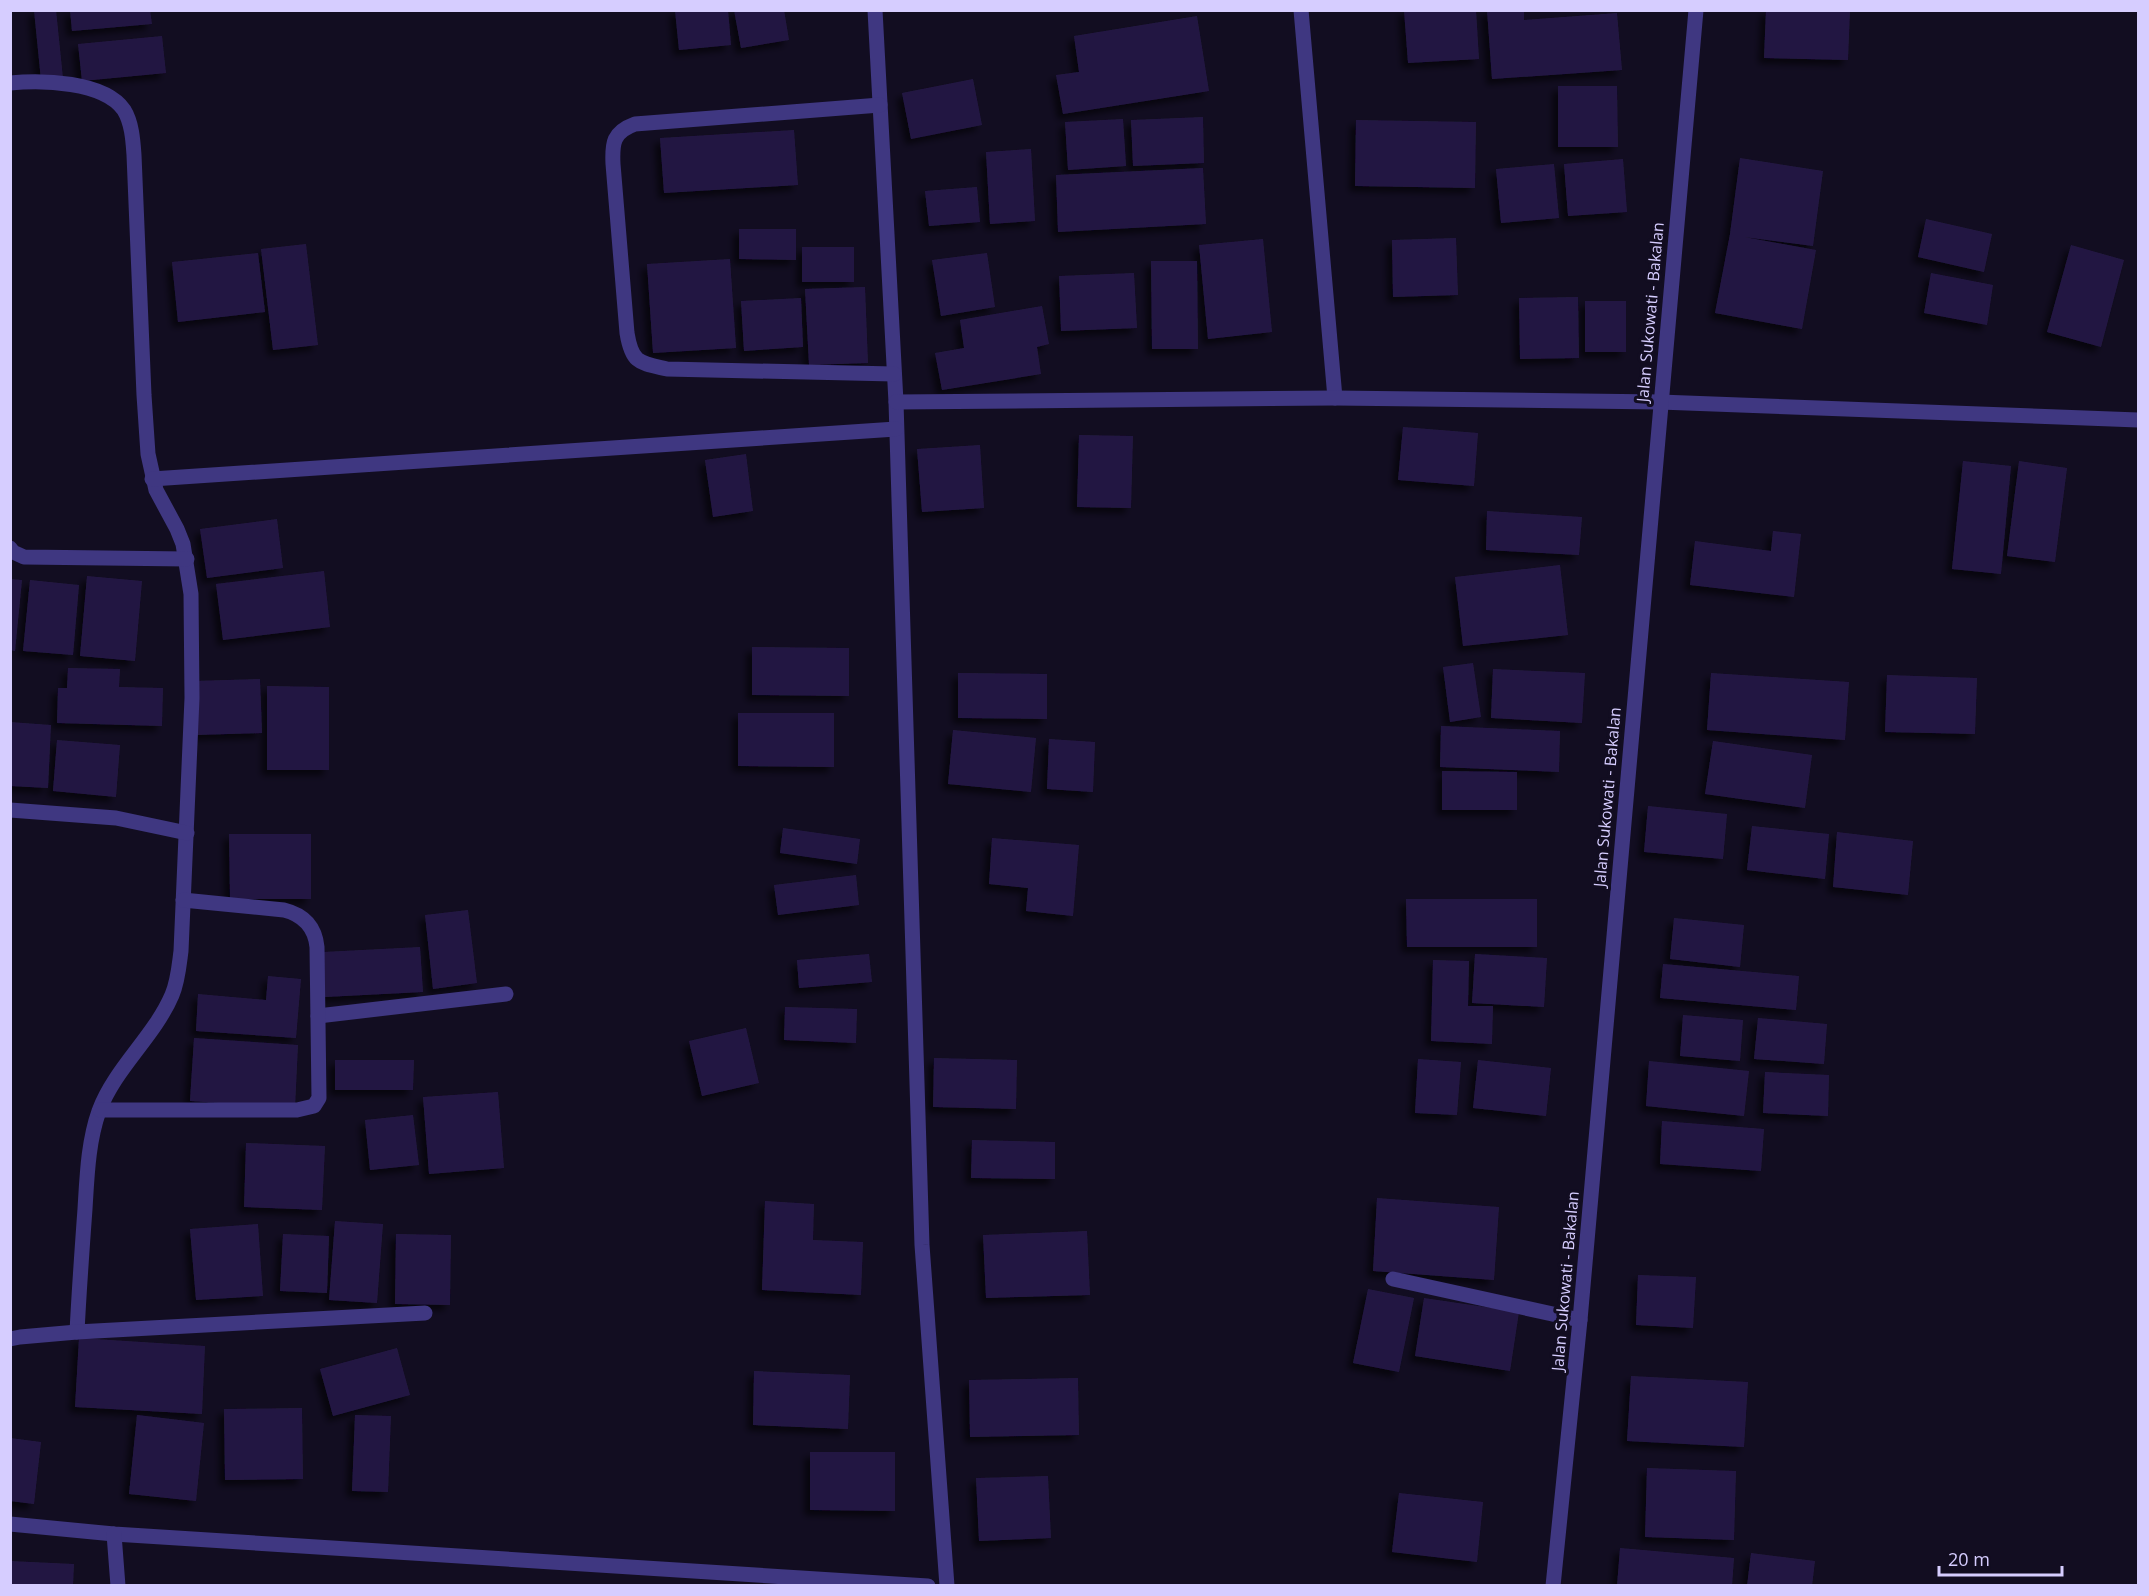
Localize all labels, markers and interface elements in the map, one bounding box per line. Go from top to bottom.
street label: Jalan Sukowati - Bakalan [1631,221,1669,405]
street label: Jalan Sukowati - Bakalan [1588,706,1626,890]
street label: Jalan Sukowati - Bakalan [1546,1190,1584,1374]
scale bar [1939,1539,2062,1577]
text: 20 m [1948,1547,1990,1571]

